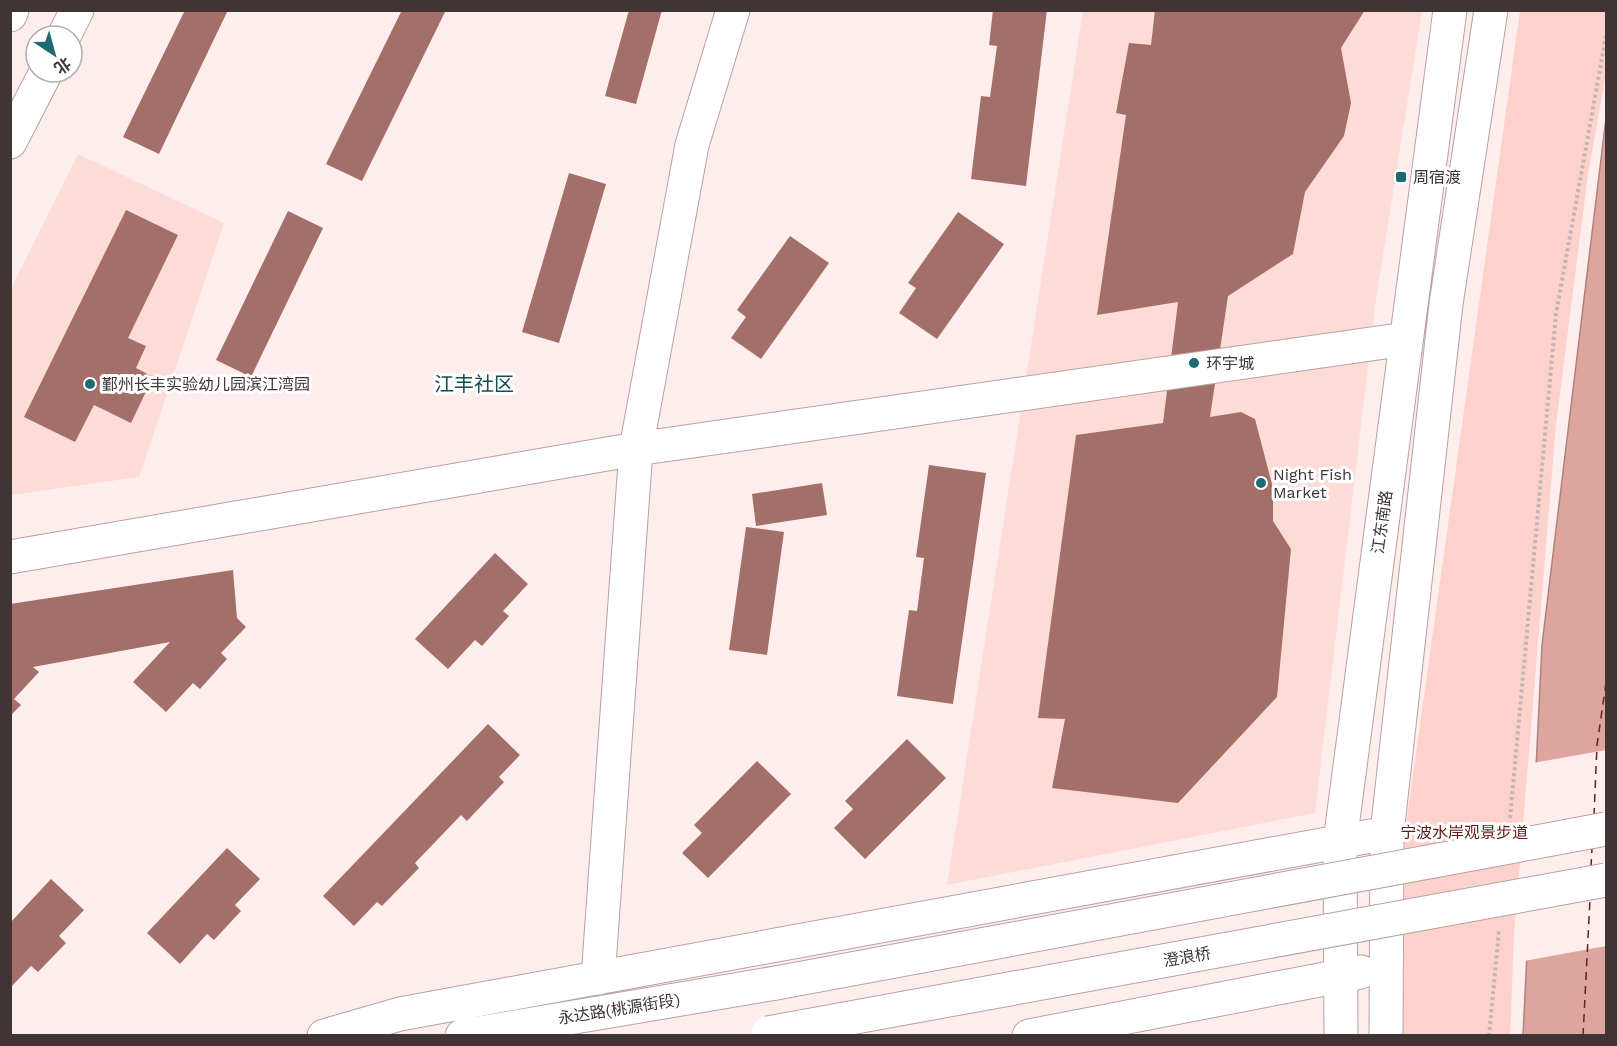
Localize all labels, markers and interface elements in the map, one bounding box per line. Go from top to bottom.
north arrow [24,24,84,84]
text: 北 [50,53,75,78]
place label: 周宿渡 [1413,168,1461,187]
marker: 周宿渡 [1394,170,1408,184]
place label: 环宇城 [1206,354,1254,373]
marker: 环宇城 [1187,356,1201,370]
district label: 江丰社区 [434,372,514,396]
place label: 鄞州长丰实验幼儿园滨江湾园 [102,375,310,394]
marker: 鄞州长丰实验幼儿园滨江湾园 [83,377,97,391]
place label: Night Fish Market [1273,465,1352,502]
marker: Night Fish Market [1254,476,1268,490]
street label: 江东南路 [1368,489,1396,555]
park label: 宁波水岸观景步道 [1400,823,1528,842]
street label: 澄浪桥 [1162,943,1212,971]
street label: 永达路(桃源街段) [557,990,681,1028]

